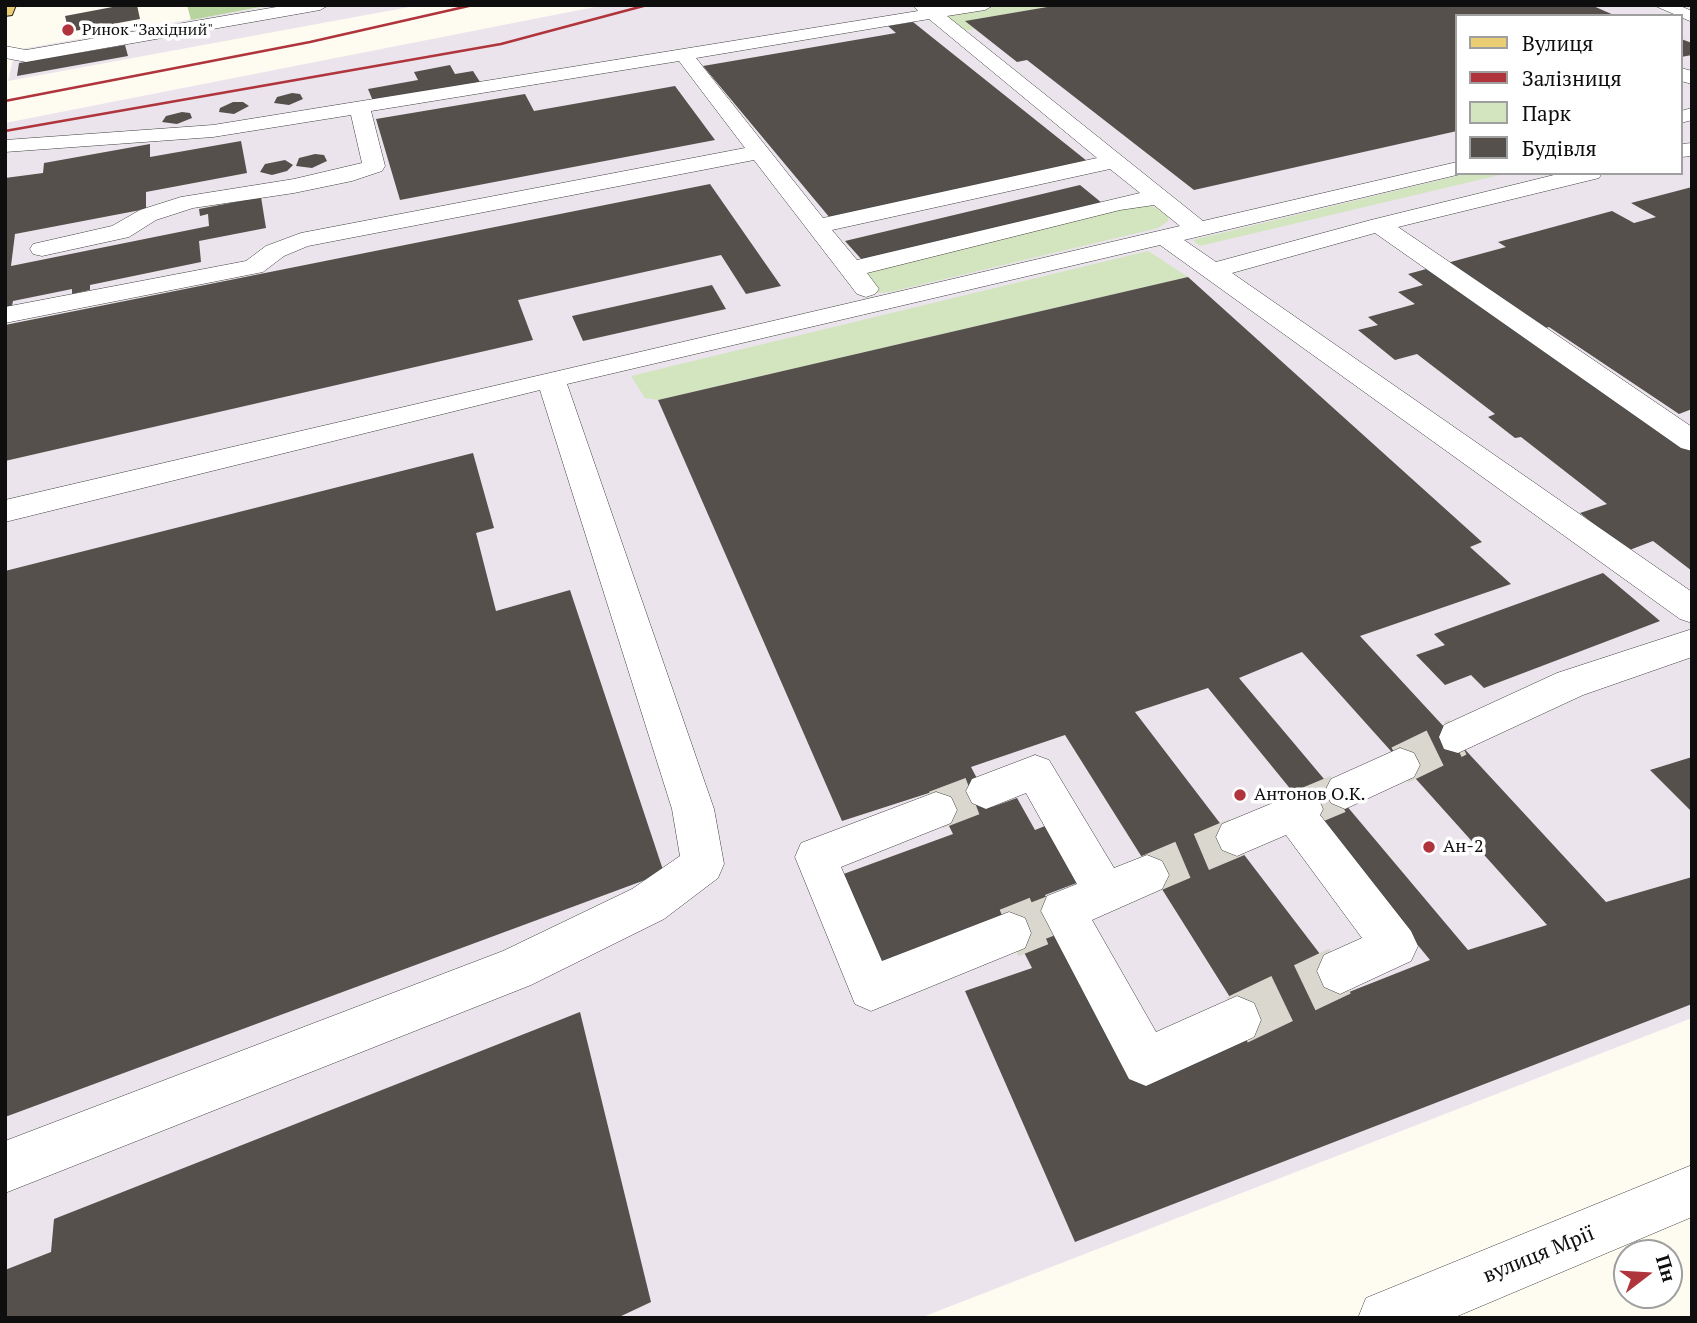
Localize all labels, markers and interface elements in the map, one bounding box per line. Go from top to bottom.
legend [1456,14,1683,175]
place label: Ринок "Західний" [82,20,213,40]
marker: Ринок "Західний" [60,22,76,38]
text: Вулиця [1522,29,1593,57]
text: Залізниця [1522,64,1622,92]
text: Парк [1522,99,1571,127]
text: Будівля [1522,134,1597,162]
place label: Антонов О.К. [1254,784,1366,806]
marker: Антонов О.К. [1232,787,1248,803]
place label: Ан-2 [1443,836,1484,858]
marker: Ан-2 [1421,839,1437,855]
street label: вулиця Мрії [1479,1221,1599,1289]
north arrow [1613,1239,1683,1309]
text: Пн [1651,1252,1683,1285]

